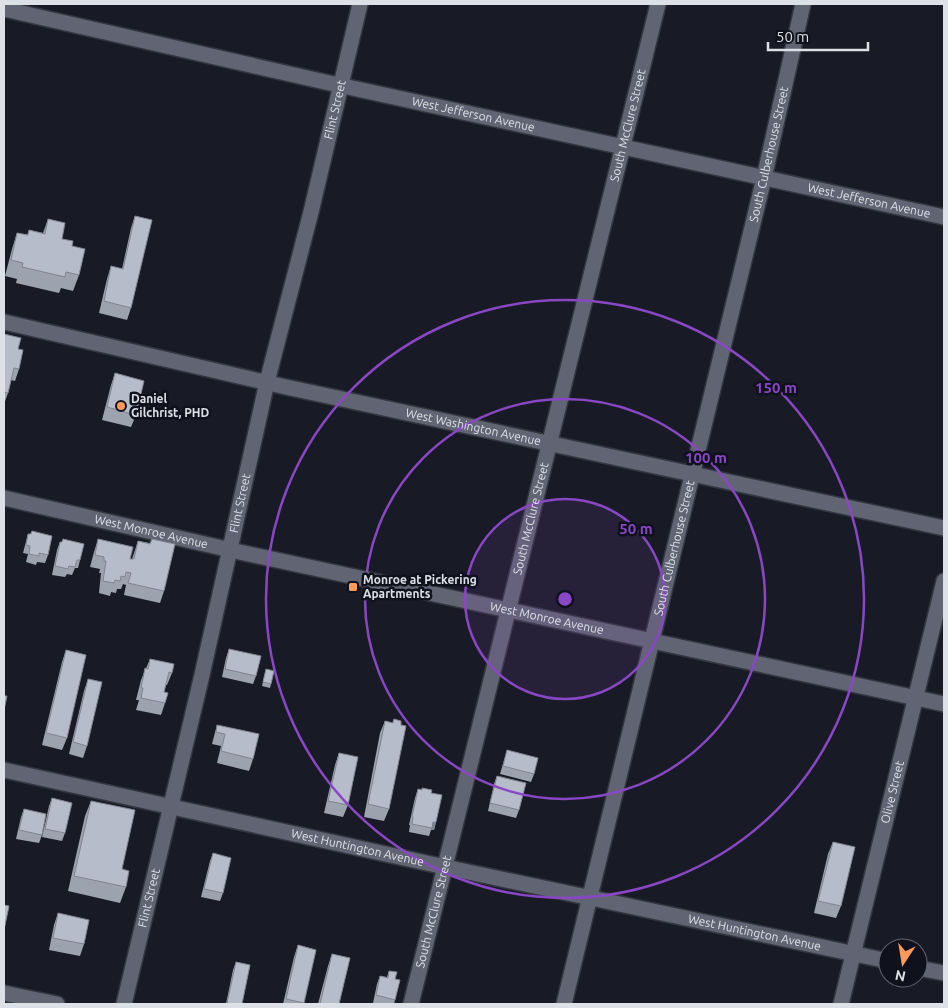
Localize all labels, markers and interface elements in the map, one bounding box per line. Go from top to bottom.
scale bar [768,20,868,52]
text: 50 m [776,28,809,45]
street label: South McClure Street [607,67,648,183]
street label: Flint Street [321,78,348,140]
street label: South Culberhouse Street [747,85,790,223]
street label: West Jefferson Avenue [411,94,536,134]
street label: West Jefferson Avenue [806,180,932,220]
text: 150 m [755,379,797,396]
place label: Daniel Gilchrist, PHD [131,392,210,419]
marker: Daniel Gilchrist, PHD [115,400,127,412]
street label: West Washington Avenue [405,406,542,447]
text: 100 m [685,449,727,466]
street label: South McClure Street [510,461,551,576]
street label: Flint Street [227,472,253,534]
street label: South Culberhouse Street [651,479,697,617]
street label: West Monroe Avenue [93,512,209,551]
text: 50 m [619,520,653,537]
place label: Monroe at Pickering Apartments [363,573,477,600]
marker: Monroe at Pickering Apartments [347,581,359,593]
centre of rings [556,590,574,608]
street label: West Monroe Avenue [489,599,605,636]
street label: Olive Street [878,759,906,825]
street label: West Huntington Avenue [290,826,425,868]
street label: South McClure Street [413,854,454,969]
street label: Flint Street [135,867,162,929]
street label: West Huntington Avenue [687,912,822,953]
north arrow [878,938,928,988]
text: N [894,967,907,985]

